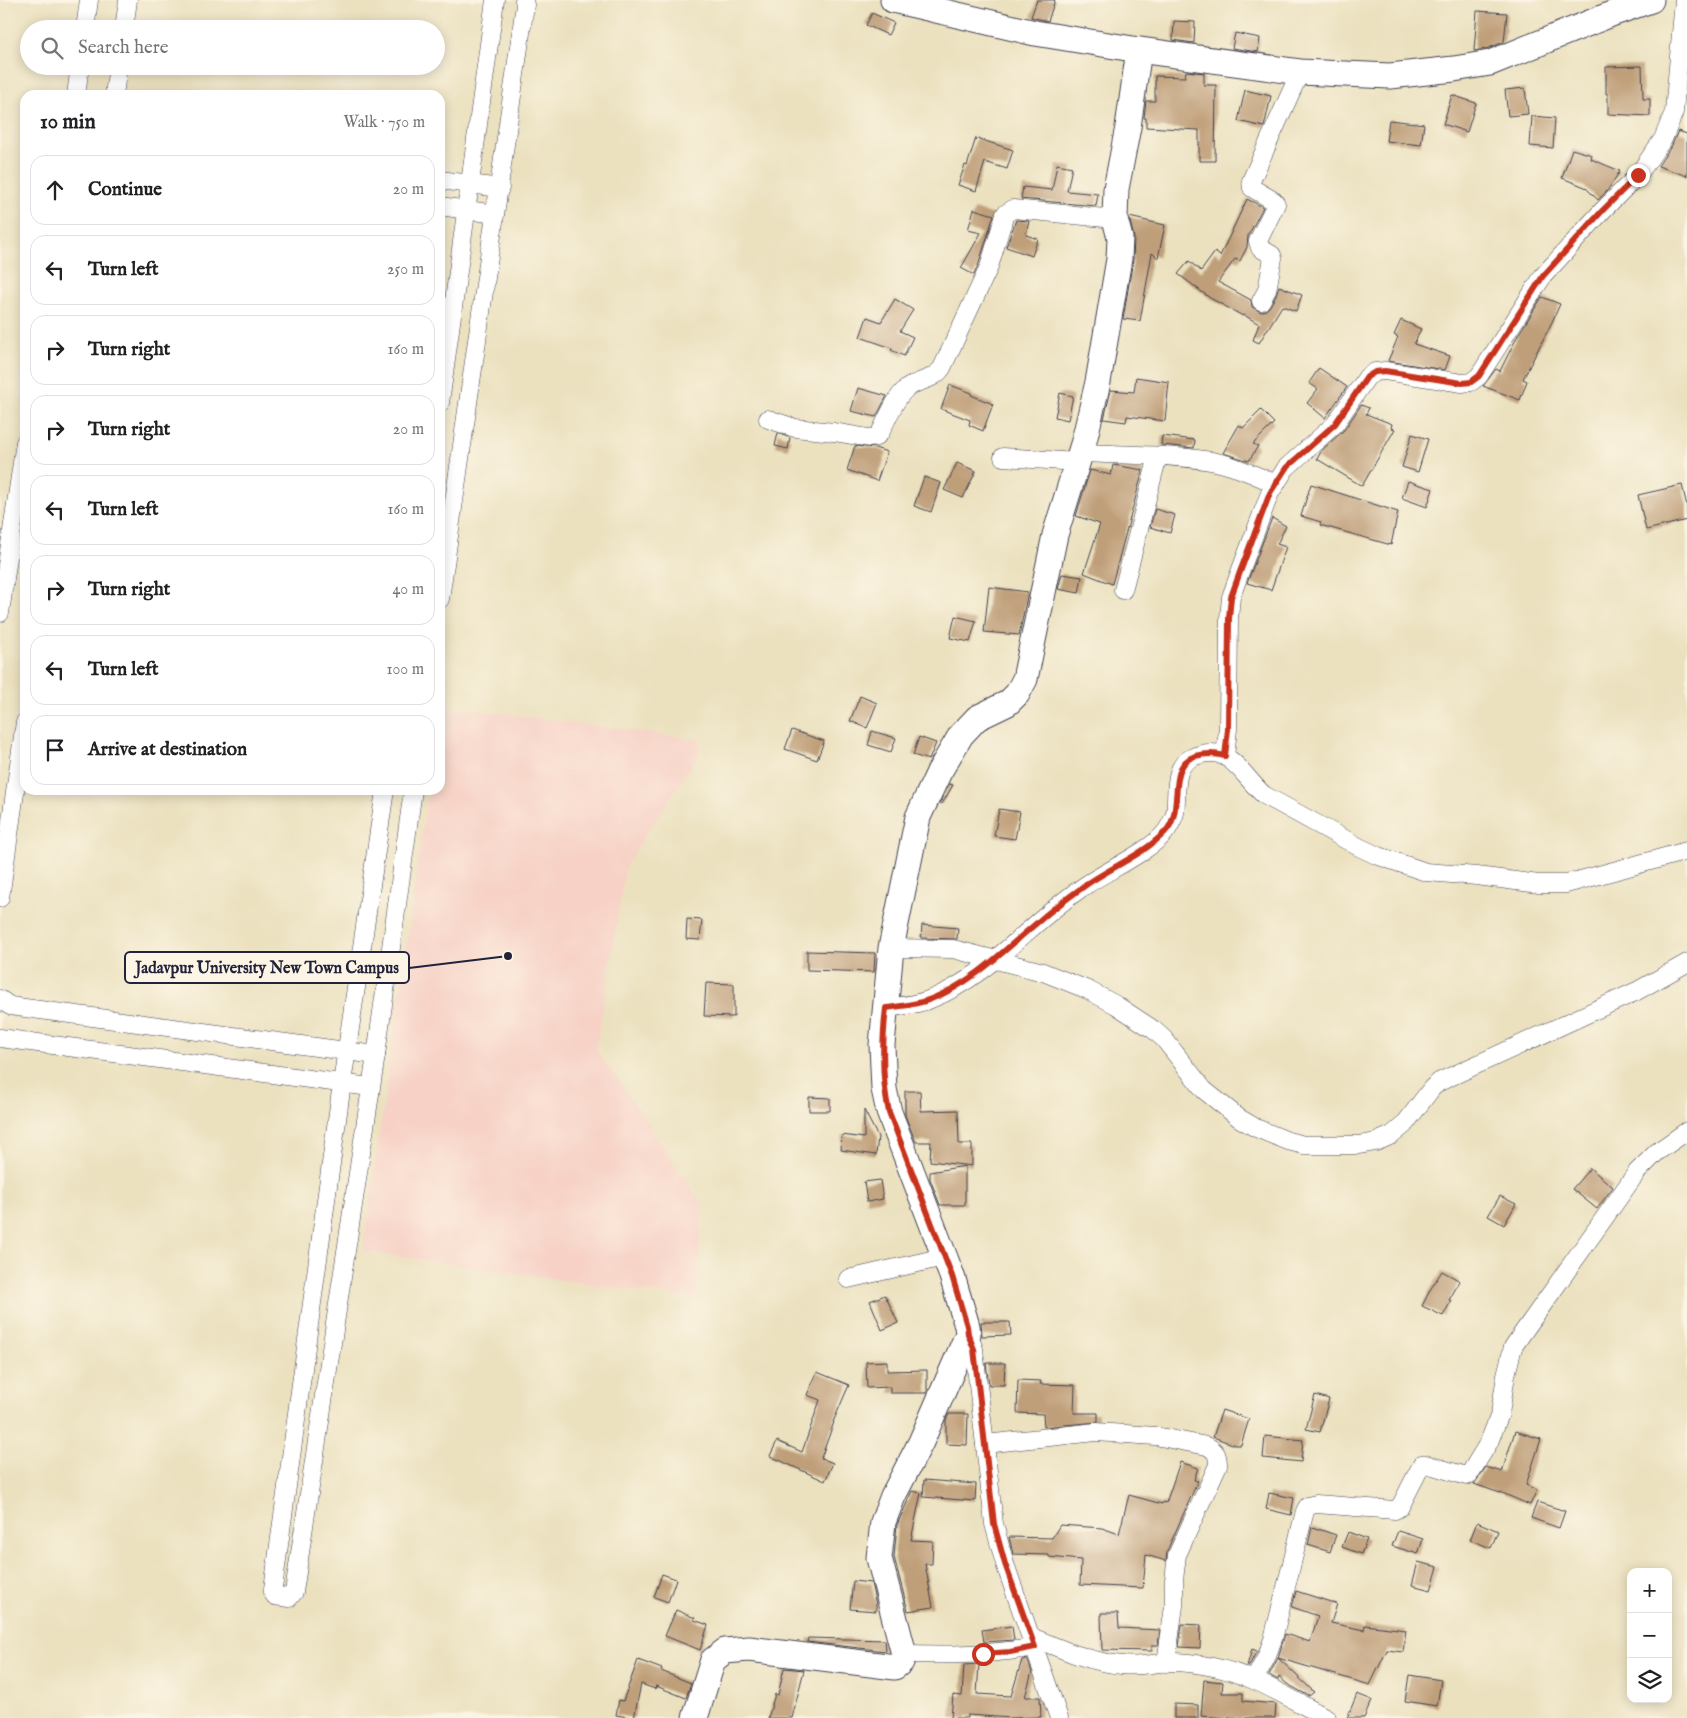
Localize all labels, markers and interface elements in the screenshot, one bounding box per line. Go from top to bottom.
search box [20,20,445,75]
icon: search [38,34,66,62]
text: Search here [78,36,169,60]
text: 10 min [40,109,96,136]
text: Walk · 750 m [343,113,425,133]
route end [1627,164,1650,187]
icon: ahead [41,176,69,204]
text: Continue [88,178,162,202]
text: 20 m [393,180,424,200]
icon: left [41,256,69,284]
text: Turn left [88,258,159,282]
text: 250 m [387,260,424,280]
icon: right [41,336,69,364]
text: Turn right [88,338,170,362]
text: 160 m [388,340,424,360]
icon: right [41,416,69,444]
text: Turn right [88,418,170,442]
text: 20 m [393,420,424,440]
icon: left [41,496,69,524]
text: Turn left [88,498,159,522]
text: 160 m [388,500,424,520]
icon: right [41,576,69,604]
text: Turn right [88,578,170,602]
text: 40 m [392,580,424,600]
icon: left [41,656,69,684]
text: Turn left [88,658,159,682]
text: 100 m [387,660,424,680]
icon: arrive [41,736,69,764]
text: Arrive at destination [88,738,247,762]
callout: Jadavpur University New Town Campus [125,952,409,983]
text: Jadavpur University New Town Campus [133,959,399,979]
map controls [1627,1568,1672,1703]
button: + [1627,1568,1672,1613]
button: − [1627,1613,1672,1658]
route start [972,1643,995,1666]
button: layers [1627,1658,1672,1703]

